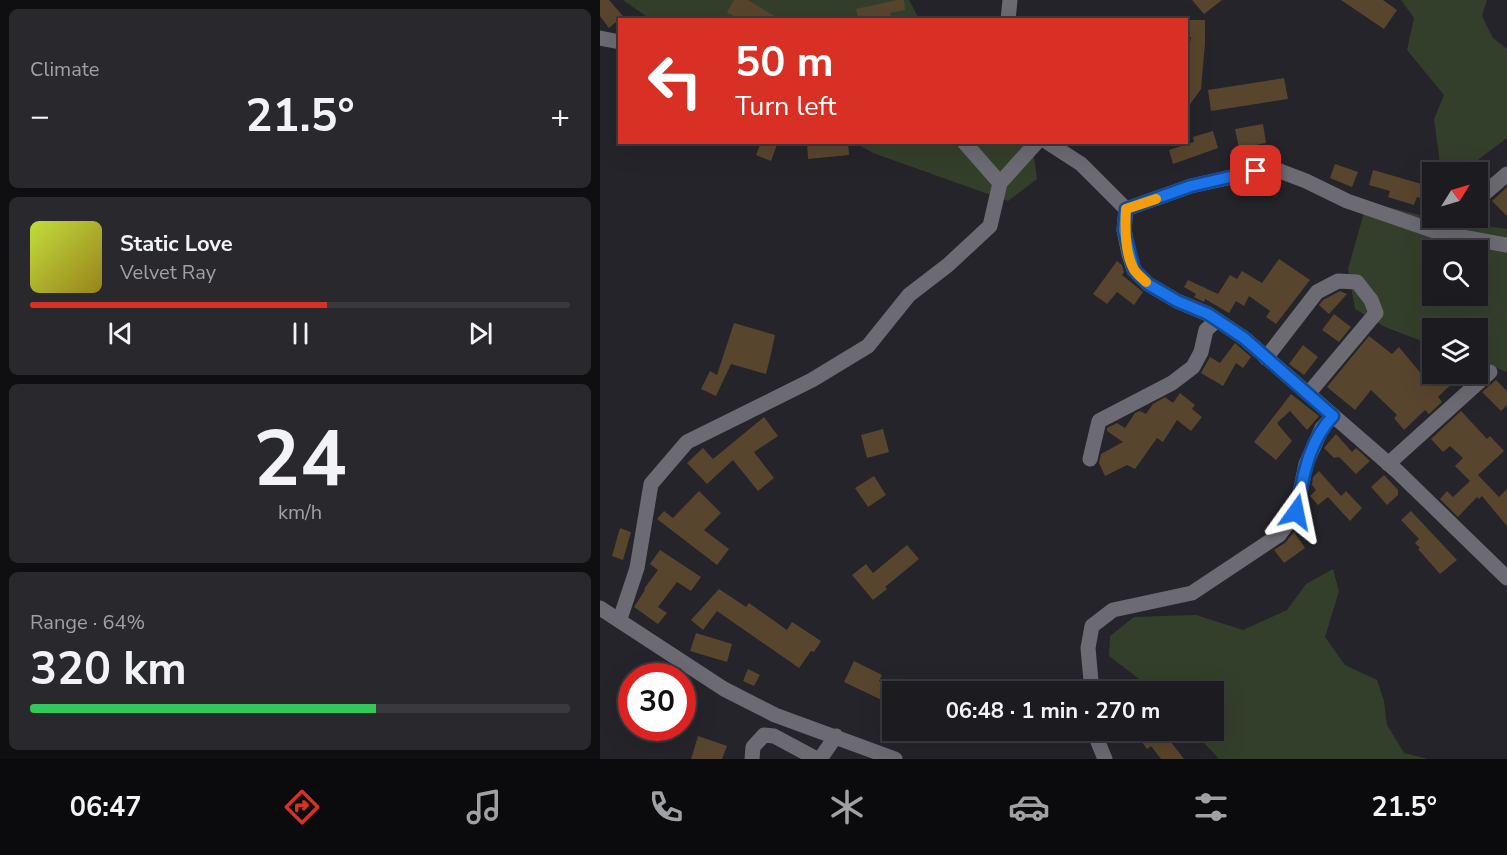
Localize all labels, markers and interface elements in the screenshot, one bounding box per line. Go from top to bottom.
text: 50 m [735,34,834,91]
icon: left [636,42,714,120]
text: Climate [30,56,99,83]
text: 21.5° [245,86,355,147]
text: Turn left [735,88,836,125]
text: − [30,94,50,139]
text: + [550,94,570,139]
pin [1230,145,1281,196]
icon: arrive [1239,154,1272,187]
north arrow [1422,162,1488,228]
map controls [1422,162,1488,384]
text: Static Love [120,229,233,259]
button: search [1422,240,1488,306]
text: Velvet Ray [120,259,216,286]
icon: previous [104,317,137,350]
icon: pause [284,317,317,350]
icon: next [464,317,497,350]
button: layers [1422,318,1488,384]
text: 24 [253,406,347,513]
position arrow [1264,480,1328,544]
text: km/h [278,499,322,526]
text: Range · 64% [30,609,145,636]
text: 320 km [30,639,187,700]
speed limit sign: 30 [618,663,696,741]
text: 06:48 · 1 min · 270 m [946,696,1160,726]
icon: directions [281,786,323,828]
icon: music [463,786,505,828]
icon: phone [645,786,687,828]
icon: climate [826,786,868,828]
icon: car [1008,786,1050,828]
icon: filters [1190,786,1232,828]
text: 06:47 [70,789,141,826]
text: 21.5° [1372,789,1437,826]

